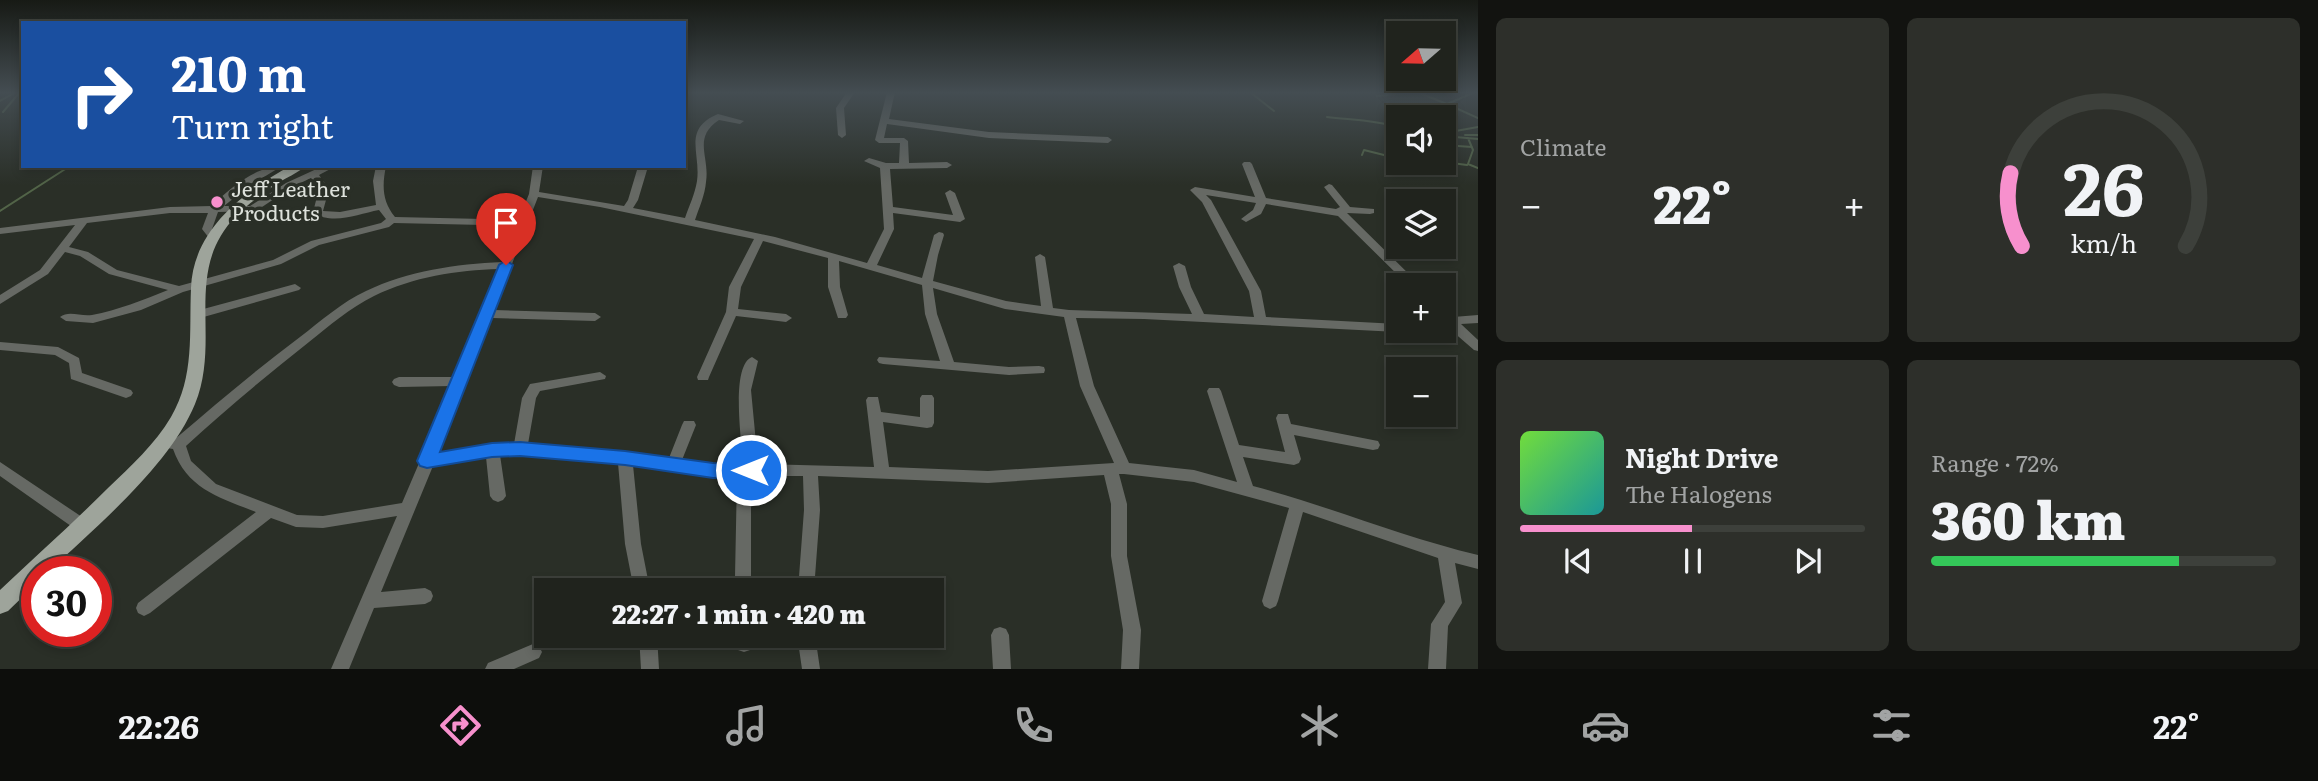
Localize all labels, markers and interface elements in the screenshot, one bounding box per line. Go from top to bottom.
north arrow [1386,21,1456,91]
map controls [1386,21,1456,427]
text: 210 m [171,34,306,107]
icon: right [56,49,147,140]
text: Turn right [171,101,333,149]
button: sound [1386,105,1456,175]
text: Climate [1520,129,1606,163]
text: 26 [2063,130,2144,238]
text: 22° [1653,163,1732,240]
place label: Jeff Leather Products [231,172,350,227]
text: − [1520,174,1542,231]
text: + [1843,174,1865,231]
button: layers [1386,189,1456,259]
pin [476,193,536,265]
marker: Jeff Leather Products [209,194,225,210]
icon: arrive [487,204,525,242]
text: km/h [2070,224,2137,261]
button: + [1386,273,1456,343]
button: − [1386,357,1456,427]
position arrow [714,433,788,507]
text: Night Drive [1625,437,1779,476]
text: Range · 72% [1931,445,2059,479]
text: The Halogens [1625,476,1772,510]
text: 360 km [1931,479,2125,556]
icon: previous [1559,542,1597,580]
icon: pause [1674,542,1712,580]
icon: next [1789,542,1827,580]
speed limit sign: 30 [21,556,112,647]
text: 22:27 · 1 min · 420 m [612,593,866,632]
text: 22:26 [119,701,199,749]
icon: directions [436,701,485,750]
icon: music [722,701,771,750]
icon: phone [1009,701,1058,750]
icon: climate [1295,701,1344,750]
icon: car [1581,701,1630,750]
icon: filters [1867,701,1916,750]
text: 22° [2153,701,2199,749]

